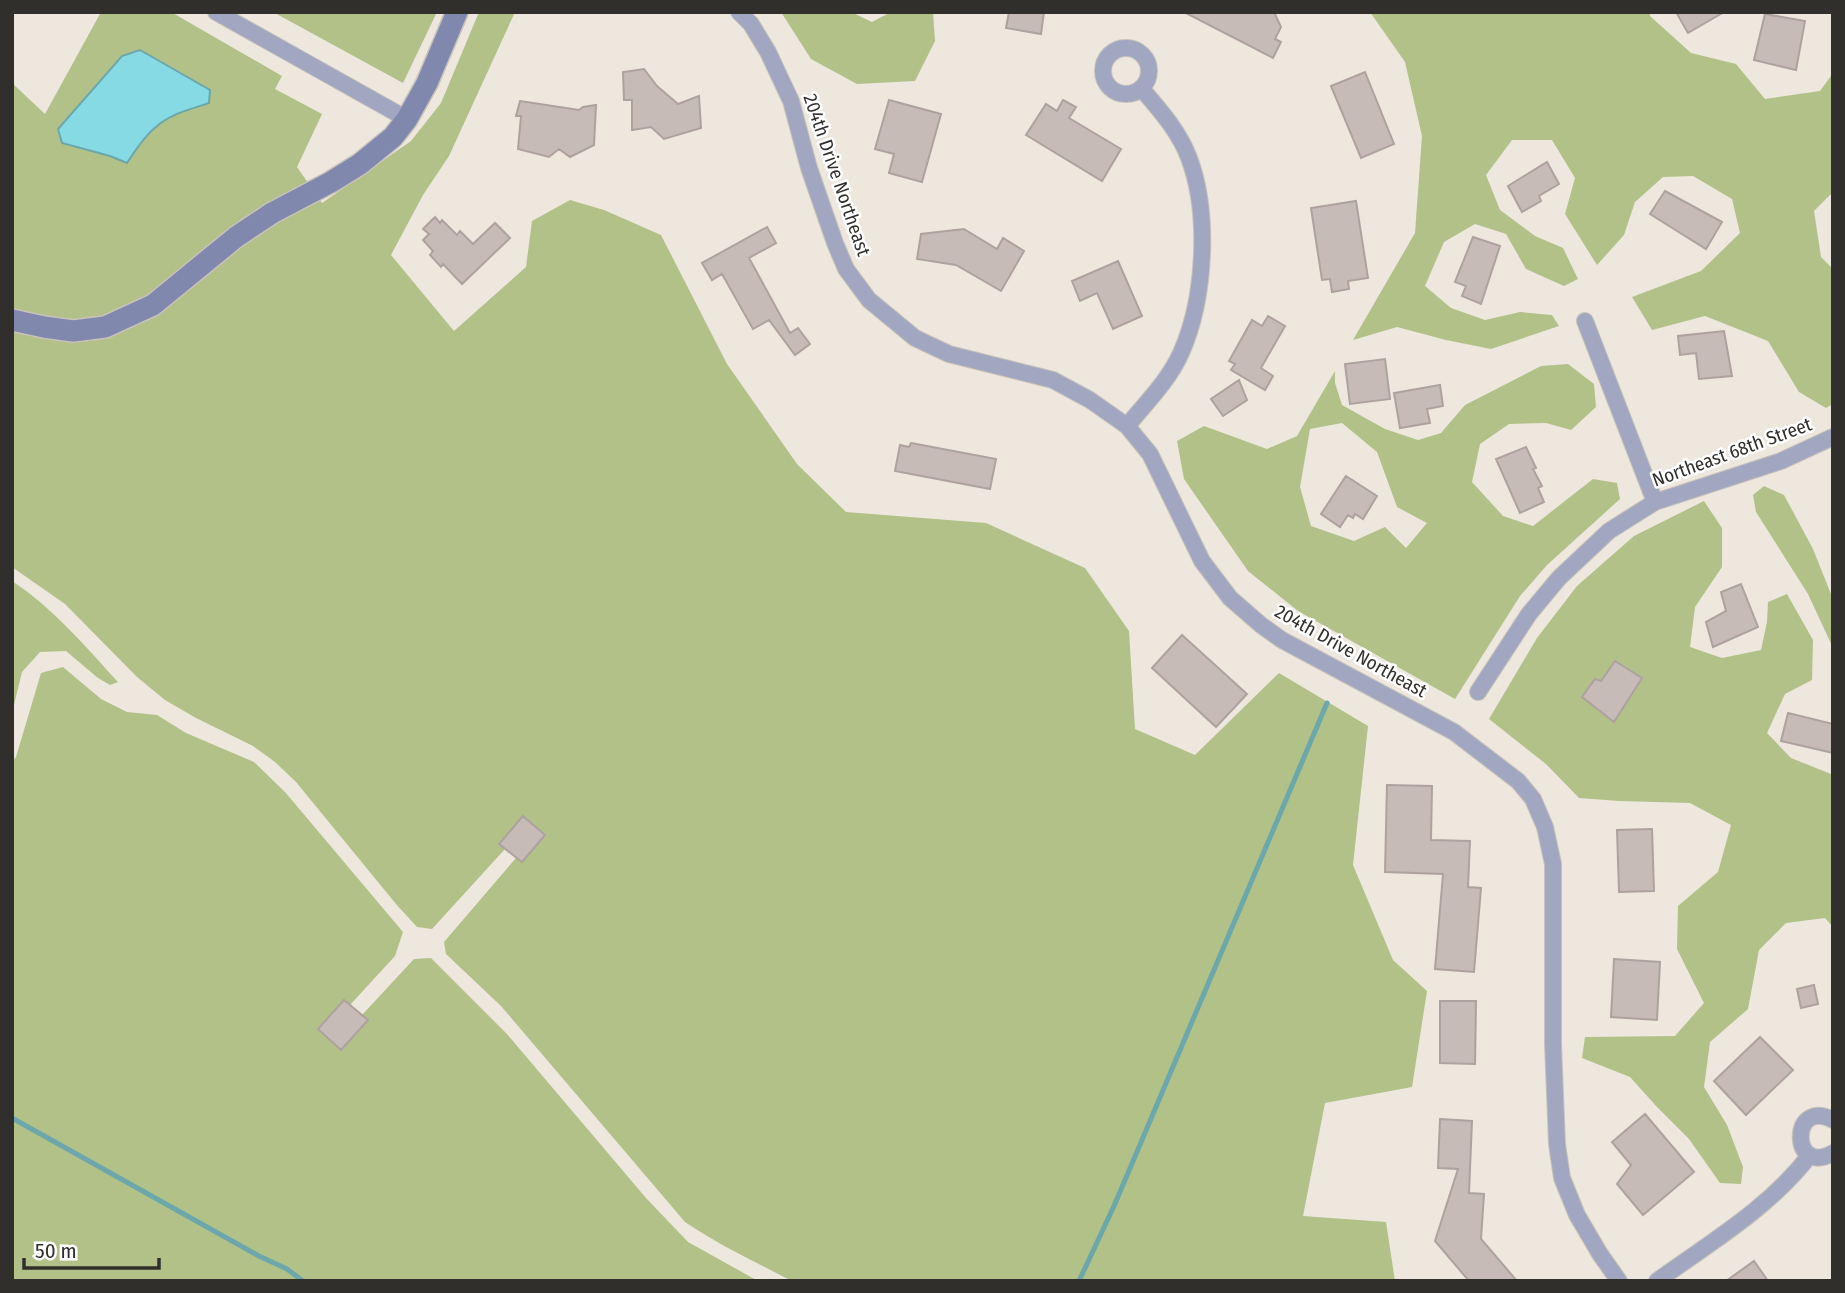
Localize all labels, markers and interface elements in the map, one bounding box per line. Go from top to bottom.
street label: 204th Drive Northeast [798,91,876,260]
street label: Northeast 68th Street [1649,412,1816,492]
street label: 204th Drive Northeast [1271,600,1432,703]
scale bar [24,1226,159,1270]
text: 50 m [35,1238,77,1264]

